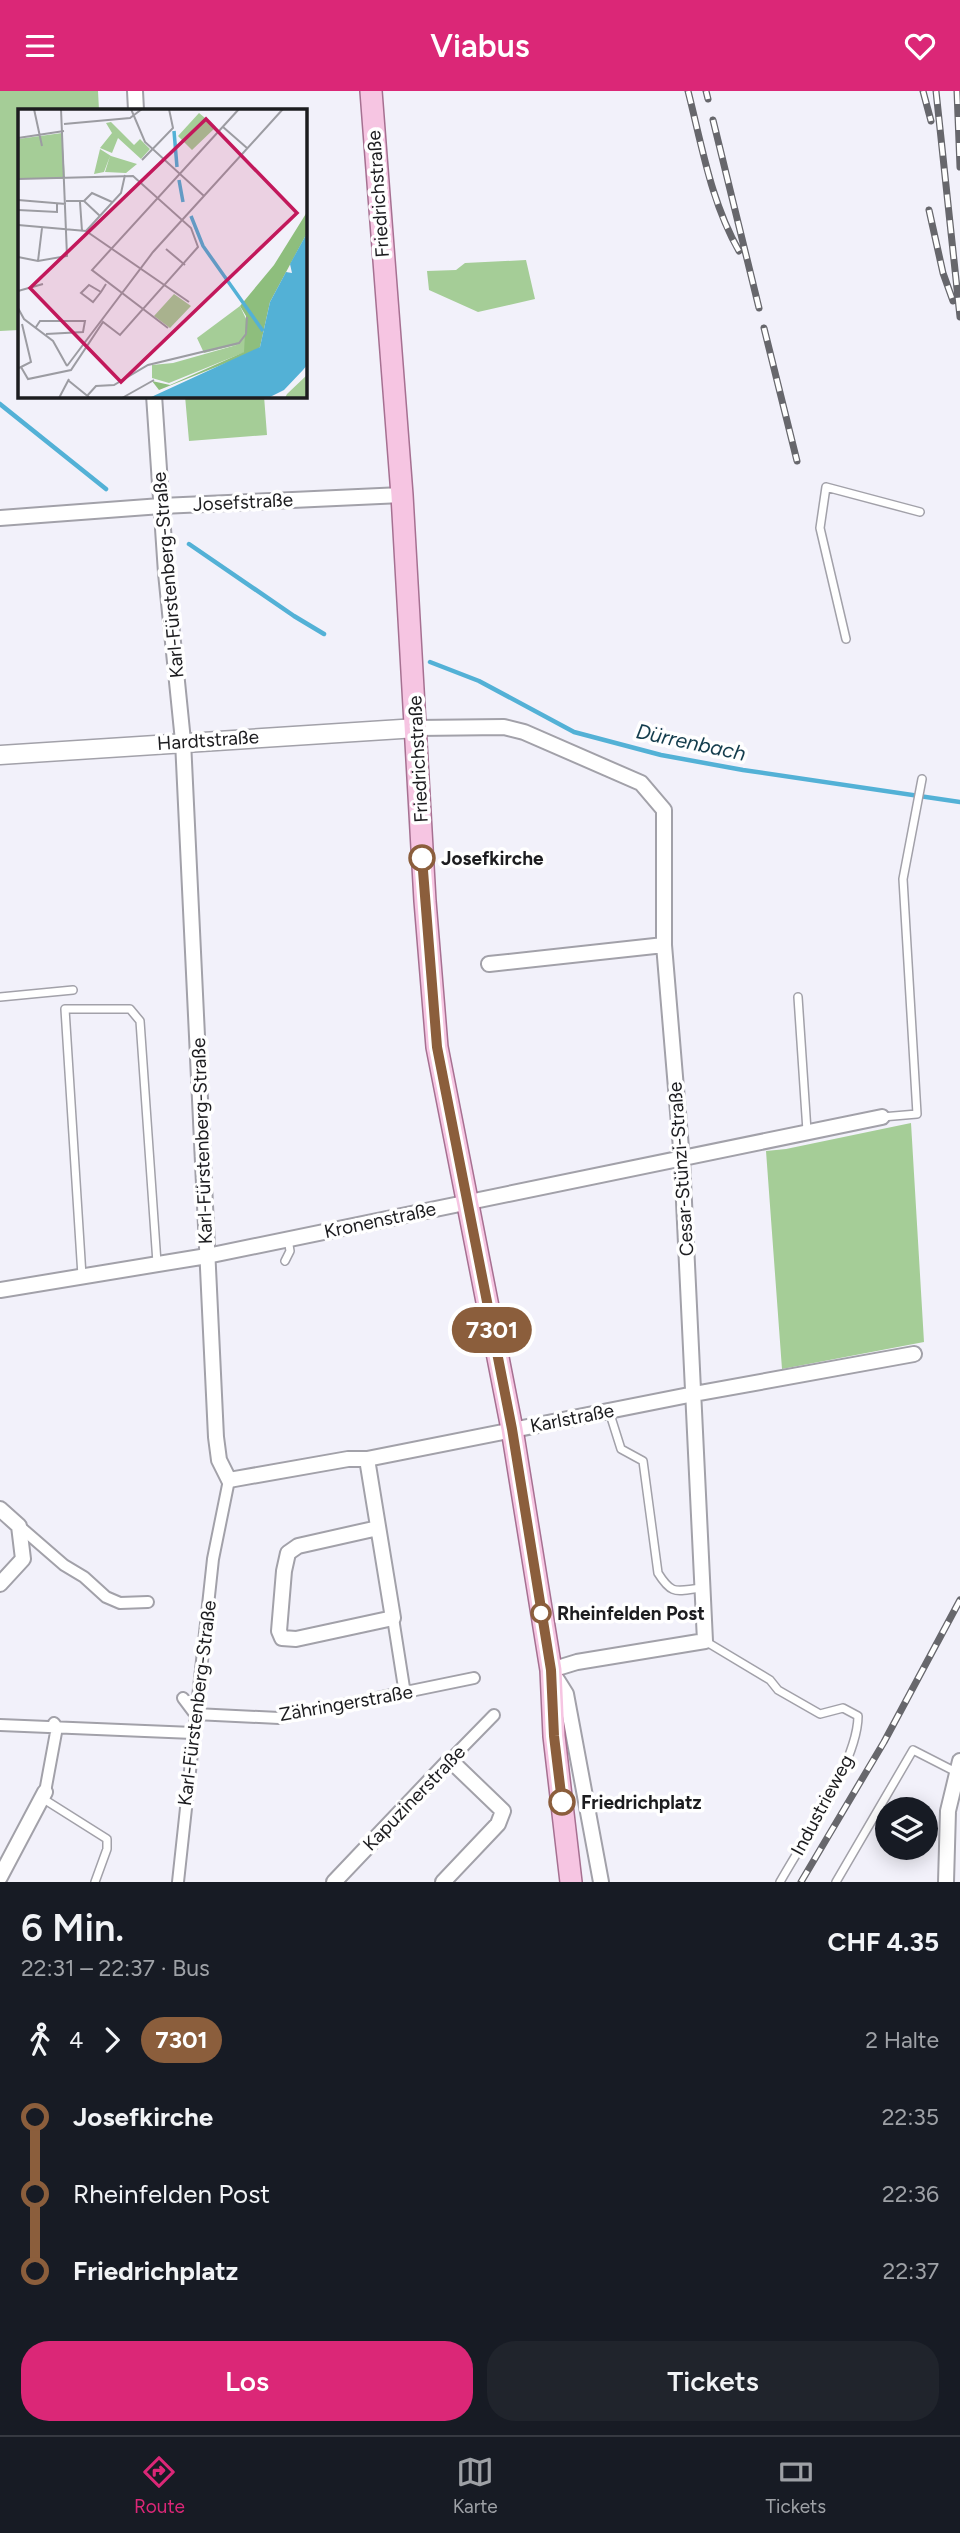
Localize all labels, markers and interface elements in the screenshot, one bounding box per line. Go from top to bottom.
icon: menu [21,27,59,65]
text: Viabus [430,27,530,65]
icon: heart [901,27,939,65]
inset map [18,109,306,397]
street label: Friedrichstraße [362,130,394,258]
street label: Karl-Fürstenberg-Straße [148,471,188,679]
street label: Josefstraße [192,488,294,516]
street label: Friedrichstraße [403,695,433,823]
water label: Dürrenbach [634,718,748,766]
street label: Hardtstraße [156,725,260,755]
marker: Josefkirche [409,845,435,871]
place label: Josefkirche [441,847,544,870]
street label: Karl-Fürstenberg-Straße [187,1037,217,1245]
street label: Cesar-Stünzi-Straße [663,1081,699,1257]
street label: Kronenstraße [322,1197,438,1243]
line badge: 7301 [443,1307,541,1353]
text: 7301 [466,1315,518,1344]
street label: Karlstraße [528,1399,616,1437]
street label: Karl-Fürstenberg-Straße [173,1599,221,1807]
place label: Rheinfelden Post [557,1602,705,1625]
marker: Rheinfelden Post [531,1603,551,1623]
street label: Zähringerstraße [277,1680,415,1726]
street label: Kapuzinerstraße [358,1741,470,1855]
street label: Industrieweg [786,1751,858,1859]
marker: Friedrichplatz [549,1789,575,1815]
place label: Friedrichplatz [581,1791,702,1814]
map controls [875,1797,938,1860]
button: layers [875,1797,938,1860]
text: 6 Min. [21,1905,124,1951]
text: CHF 4.35 [828,1926,939,1958]
text: 22:31 – 22:37 · Bus [21,1954,210,1982]
icon: walk [21,2021,59,2059]
icon: forward [93,2021,131,2059]
text: 7301 [155,2025,208,2054]
text: 4 [69,2026,83,2054]
text: 2 Halte [865,2026,939,2054]
text: Josefkirche [73,2101,213,2133]
text: 22:35 [882,2103,939,2131]
text: Rheinfelden Post [73,2178,270,2210]
text: 22:36 [882,2180,939,2208]
text: Friedrichplatz [73,2255,238,2287]
text: 22:37 [883,2257,939,2285]
button: Los [21,2341,473,2421]
button: Tickets [487,2341,939,2421]
tab: Route [134,2453,185,2518]
tab: Karte [453,2453,498,2518]
tab: Tickets [766,2453,826,2518]

